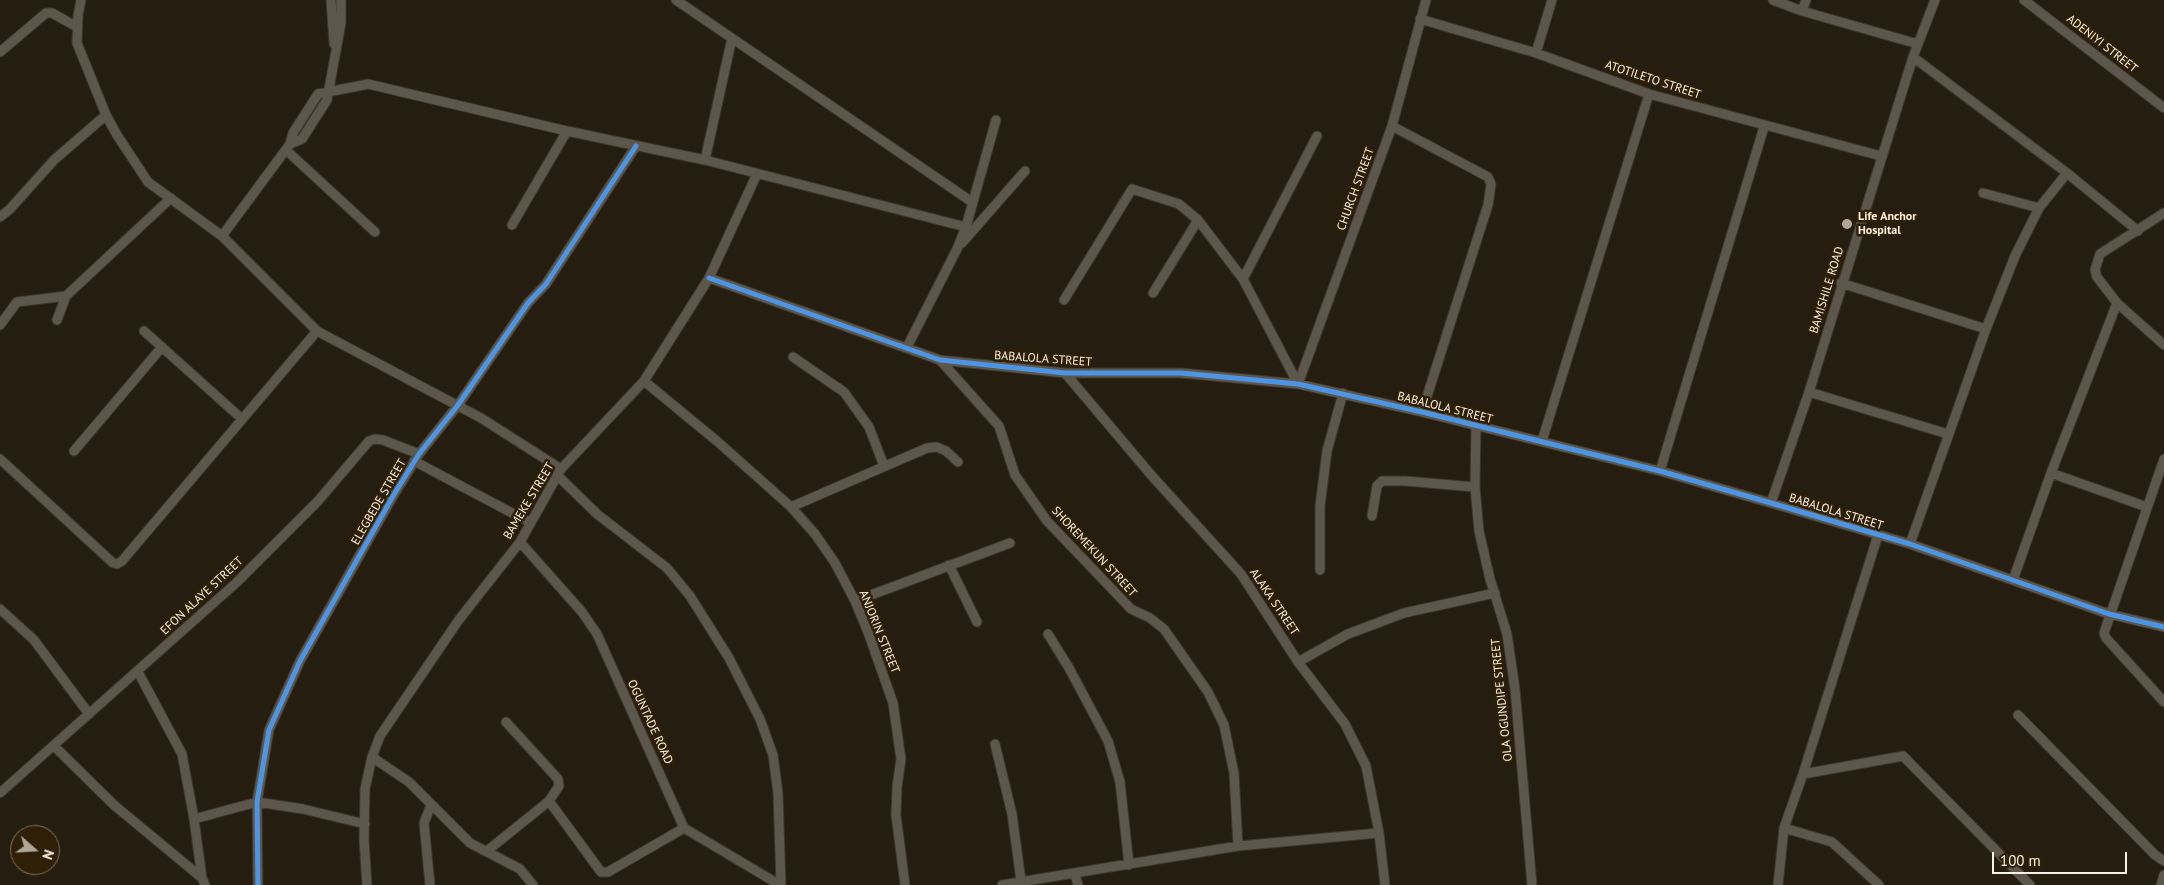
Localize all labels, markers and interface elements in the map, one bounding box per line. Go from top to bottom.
street label: ADENIYI STREET [2064,12,2140,76]
street label: ATOTILETO STREET [1603,58,1703,102]
street label: CHURCH STREET [1334,146,1378,232]
place label: Life Anchor Hospital [1858,210,1917,238]
marker: Life Anchor Hospital [1840,217,1854,231]
street label: BAMISHILE ROAD [1807,245,1847,335]
street label: BABALOLA STREET [994,348,1092,370]
street label: BABALOLA STREET [1396,389,1494,427]
street label: ELEGBEDE STREET [349,456,409,548]
street label: BAMEKE STREET [501,460,557,542]
street label: BABALOLA STREET [1787,491,1885,533]
street label: SHOREMEKUN STREET [1048,504,1140,600]
street label: EFON ALAYE STREET [158,554,246,638]
street label: ALAKA STREET [1246,566,1302,638]
street label: ANJORIN STREET [856,588,902,676]
street label: OLA OGUNDIPE STREET [1488,638,1516,762]
street label: OGUNTADE ROAD [624,678,676,766]
north arrow [10,825,60,875]
scale bar [1994,842,2129,874]
text: N [38,847,58,862]
text: 100 m [2000,851,2041,870]

